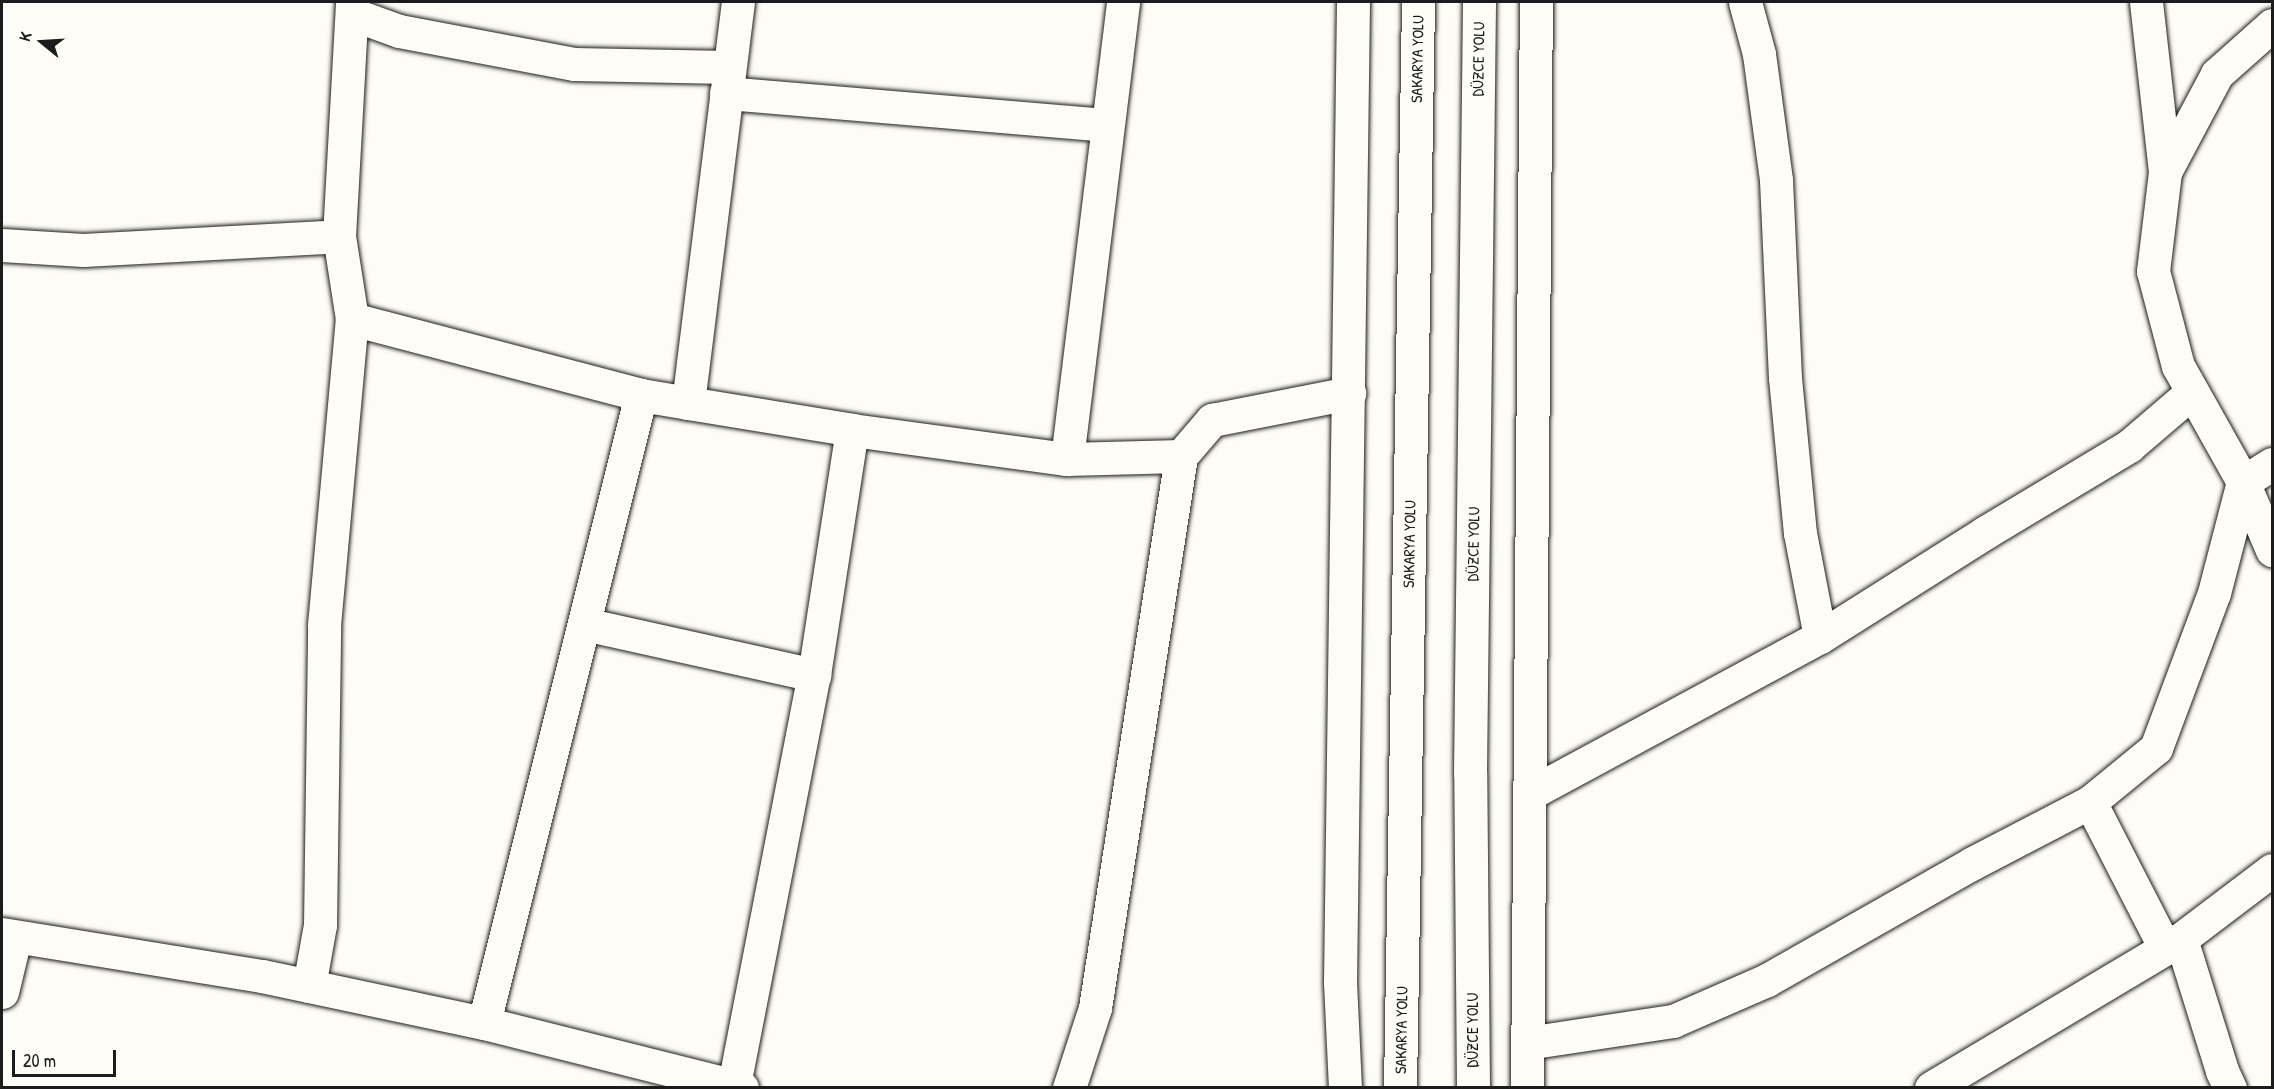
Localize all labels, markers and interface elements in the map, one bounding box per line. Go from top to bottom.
north arrow [12,12,72,72]
street label: SAKARYA YOLU [1407,15,1427,103]
street label: DÜZCE YOLU [1468,21,1488,97]
text: K [13,29,37,44]
street label: SAKARYA YOLU [1399,500,1419,588]
street label: DÜZCE YOLU [1463,506,1483,582]
street label: SAKARYA YOLU [1391,986,1411,1074]
street label: DÜZCE YOLU [1462,993,1482,1067]
scale bar [15,1038,118,1076]
text: 20 m [23,1048,56,1073]

